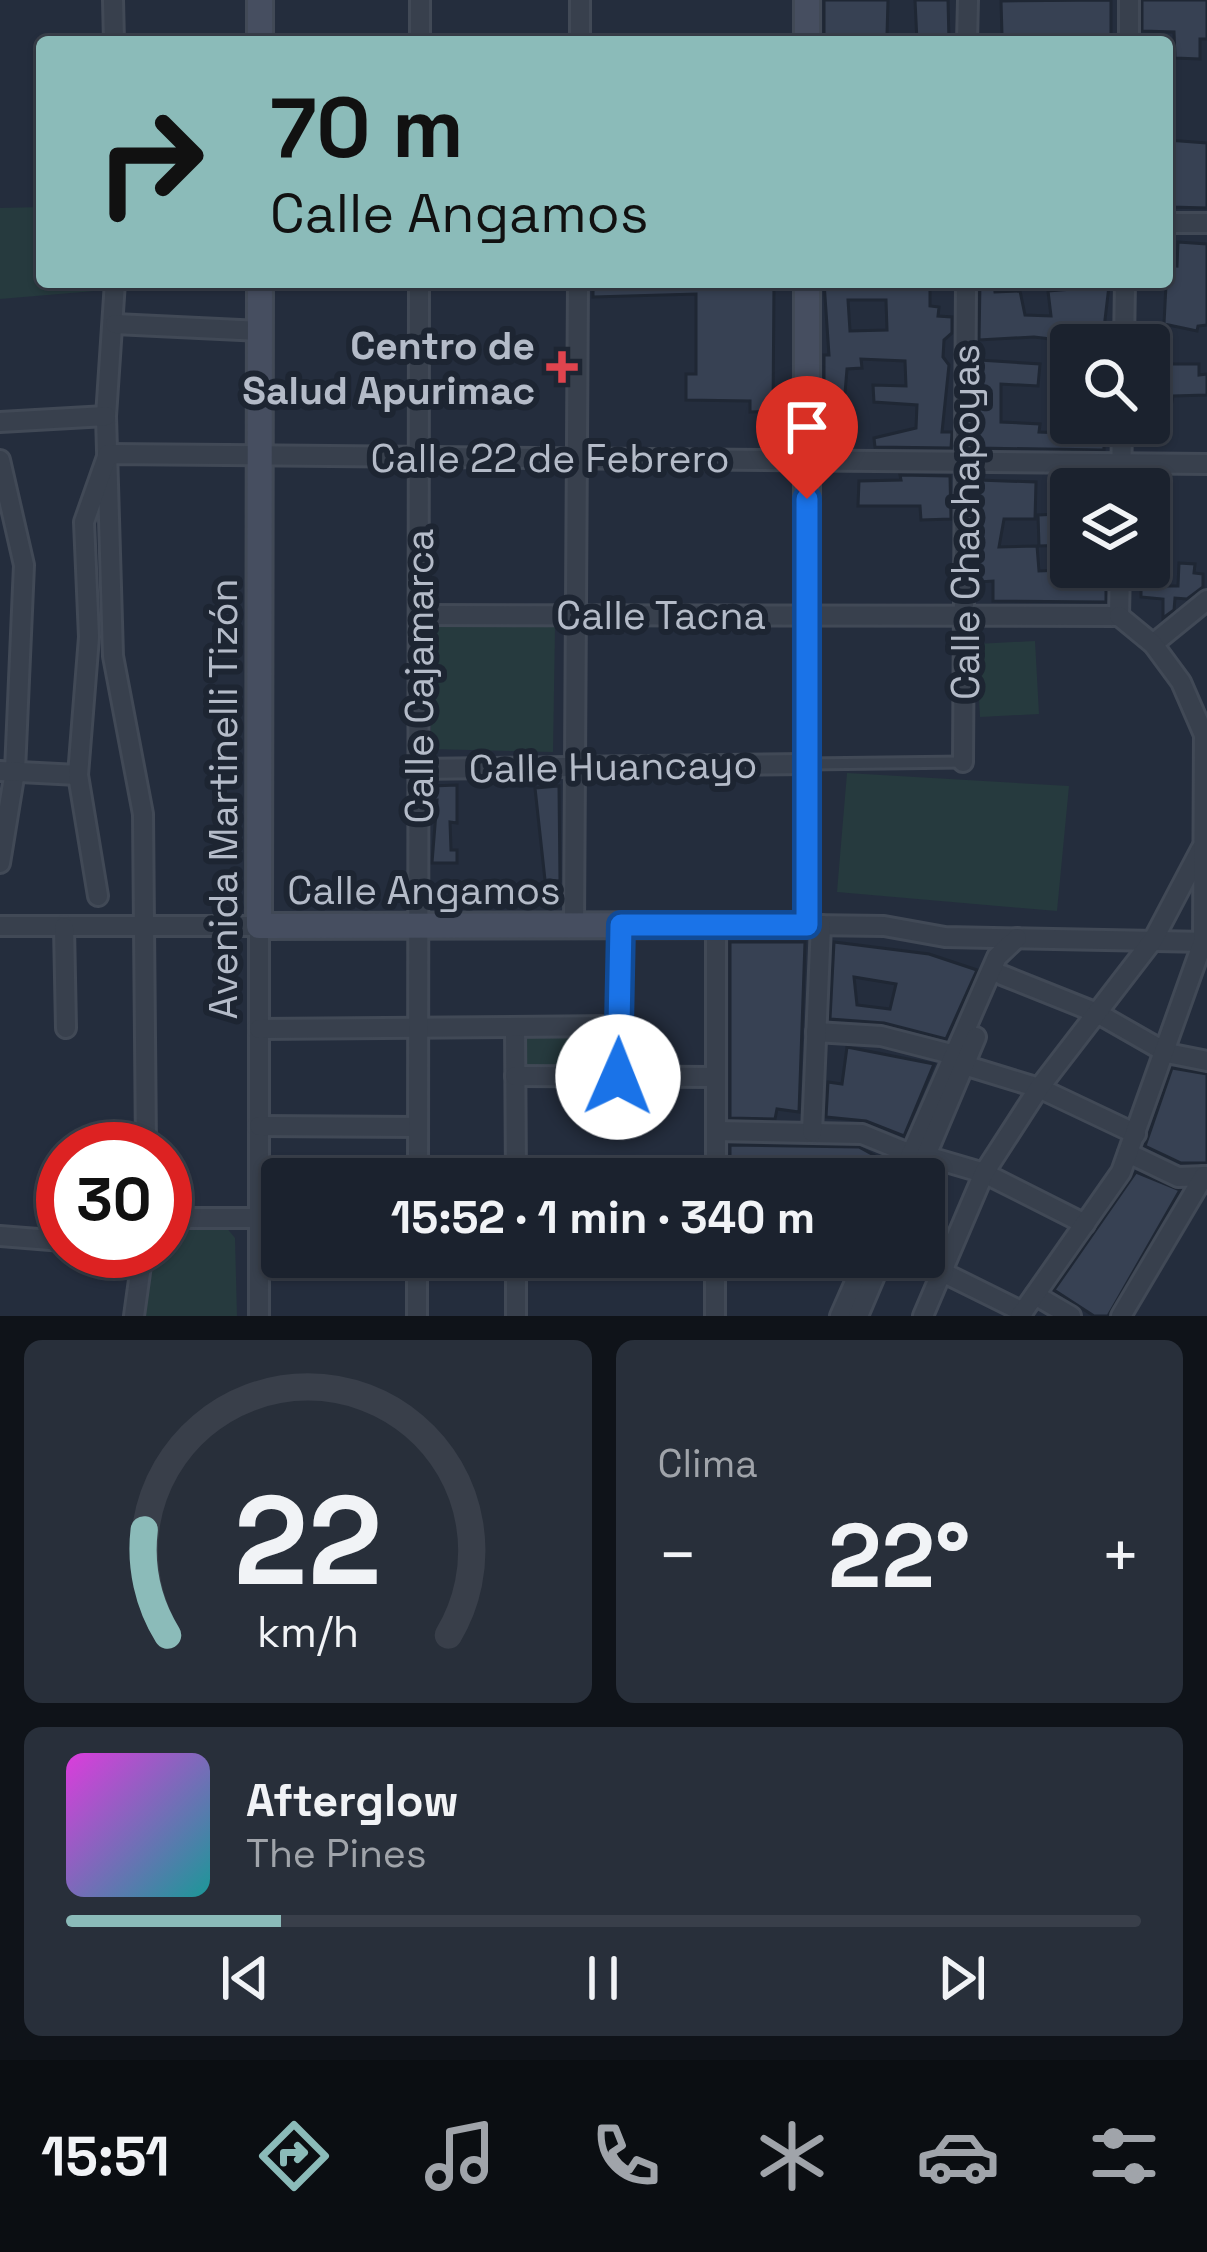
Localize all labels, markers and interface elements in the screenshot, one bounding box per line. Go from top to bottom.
text: 70 m [270,74,464,182]
icon: right [72,84,228,240]
text: Calle Angamos [270,179,648,248]
place label: Centro de Salud Apurimac [242,321,535,415]
map controls [1050,324,1170,588]
button: search [1050,324,1170,444]
street label: Calle Chachapoyas [941,344,990,700]
marker: Centro de Salud Apurimac [546,351,578,383]
pin [756,376,858,499]
icon: arrive [774,394,840,460]
street label: Calle 22 de Febrero [370,434,730,483]
button: layers [1050,468,1170,588]
street label: Calle Cajamarca [395,529,444,823]
street label: Avenida Martinelli Tizón [199,579,248,1019]
street label: Calle Tacna [556,591,766,640]
street label: Calle Huancayo [468,739,758,794]
street label: Calle Angamos [287,866,561,915]
position arrow [555,1014,681,1140]
speed limit sign: 30 [36,1122,192,1278]
text: 15:52 · 1 min · 340 m [391,1189,815,1246]
text: Clima [658,1439,758,1488]
text: 22 [234,1461,382,1620]
text: 22° [828,1498,970,1613]
text: − [658,1513,698,1597]
text: + [1100,1513,1141,1597]
text: km/h [257,1604,359,1659]
text: Afterglow [246,1772,459,1829]
text: The Pines [246,1829,427,1878]
icon: previous [212,1945,278,2011]
icon: pause [570,1945,636,2011]
icon: next [929,1945,995,2011]
icon: directions [252,2114,336,2198]
icon: music [418,2114,502,2198]
icon: phone [584,2114,668,2198]
icon: climate [750,2114,834,2198]
icon: car [916,2114,1000,2198]
icon: filters [1082,2114,1166,2198]
text: 15:51 [41,2122,170,2191]

